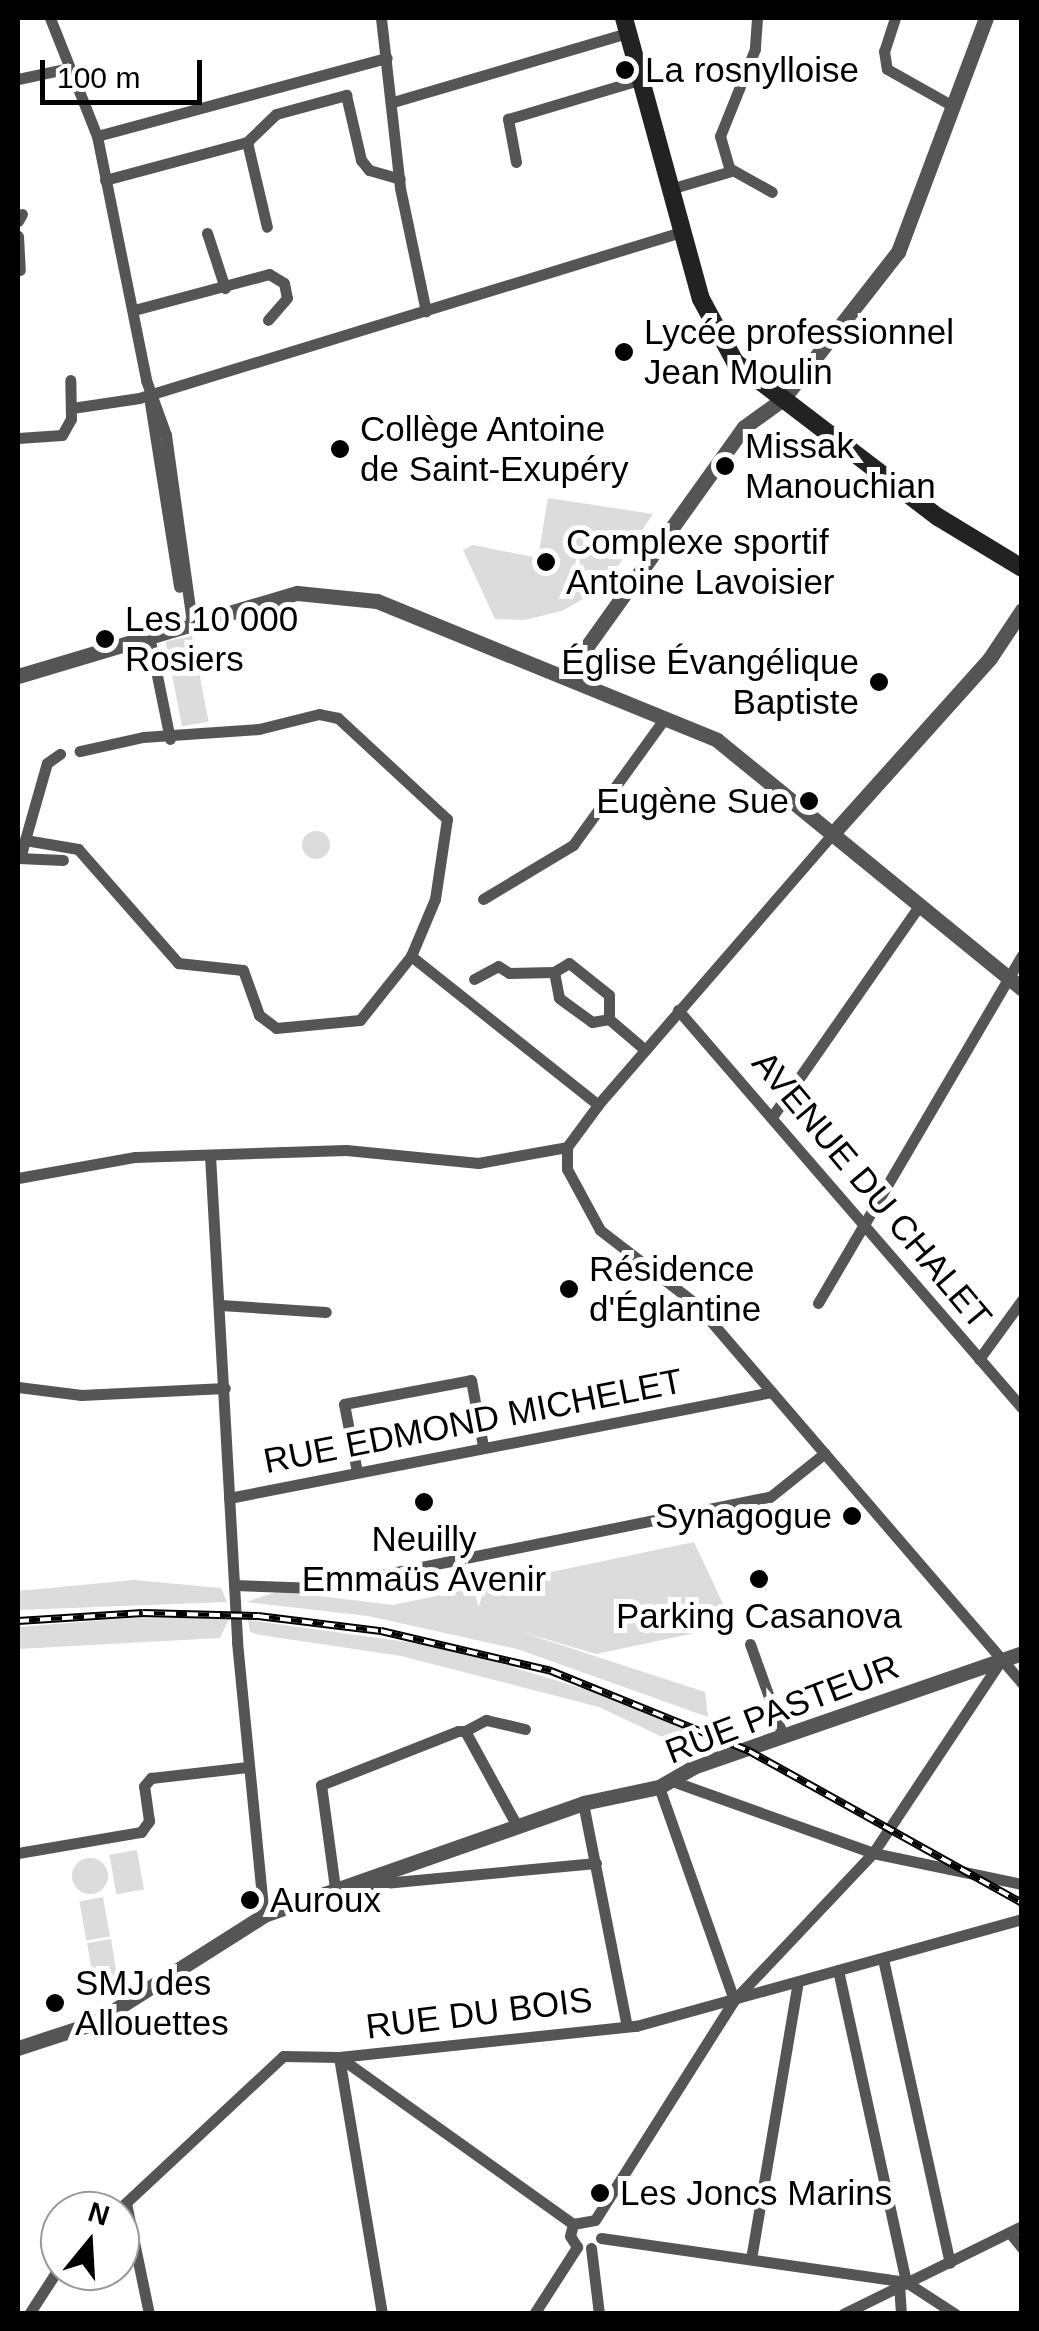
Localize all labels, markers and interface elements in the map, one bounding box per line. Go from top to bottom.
scale bar [45,40,208,102]
place label: La rosnylloise [645,49,859,91]
marker: La rosnylloise [614,59,636,81]
text: 100 m [57,61,140,94]
place label: Lycée professionnel Jean Moulin [644,311,954,393]
marker: Lycée professionnel Jean Moulin [613,341,635,363]
place label: Collège Antoine de Saint-Exupéry [360,408,628,490]
place label: Missak Manouchian [745,425,936,507]
marker: Collège Antoine de Saint-Exupéry [329,438,351,460]
marker: Missak Manouchian [714,455,736,477]
place label: Complexe sportif Antoine Lavoisier [566,521,834,603]
marker: Complexe sportif Antoine Lavoisier [535,551,557,573]
place label: Les 10 000 Rosiers [125,598,298,680]
marker: Les 10 000 Rosiers [94,628,116,650]
place label: Église Évangélique Baptiste [561,641,859,723]
marker: Église Évangélique Baptiste [868,671,890,693]
place label: Eugène Sue [596,780,789,822]
marker: Eugène Sue [798,790,820,812]
street label: AVENUE DU CHALET [744,1043,1000,1337]
place label: Résidence d'Églantine [589,1248,761,1330]
marker: Résidence d'Églantine [558,1278,580,1300]
street label: RUE EDMOND MICHELET [260,1360,686,1482]
marker: Neuilly Emmaüs Avenir [413,1491,435,1513]
place label: Synagogue [655,1495,832,1537]
marker: Synagogue [841,1505,863,1527]
place label: Neuilly Emmaüs Avenir [301,1518,547,1600]
marker: Parking Casanova [748,1568,770,1590]
place label: Parking Casanova [616,1595,902,1637]
street label: RUE PASTEUR [659,1645,905,1773]
place label: Auroux [270,1879,381,1921]
marker: Auroux [239,1889,261,1911]
place label: SMJ des Allouettes [75,1962,229,2044]
street label: RUE DU BOIS [364,1978,594,2048]
marker: SMJ des Allouettes [44,1992,66,2014]
place label: Les Joncs Marins [620,2172,892,2214]
marker: Les Joncs Marins [589,2182,611,2204]
north arrow [40,2191,140,2291]
text: N [84,2196,113,2232]

